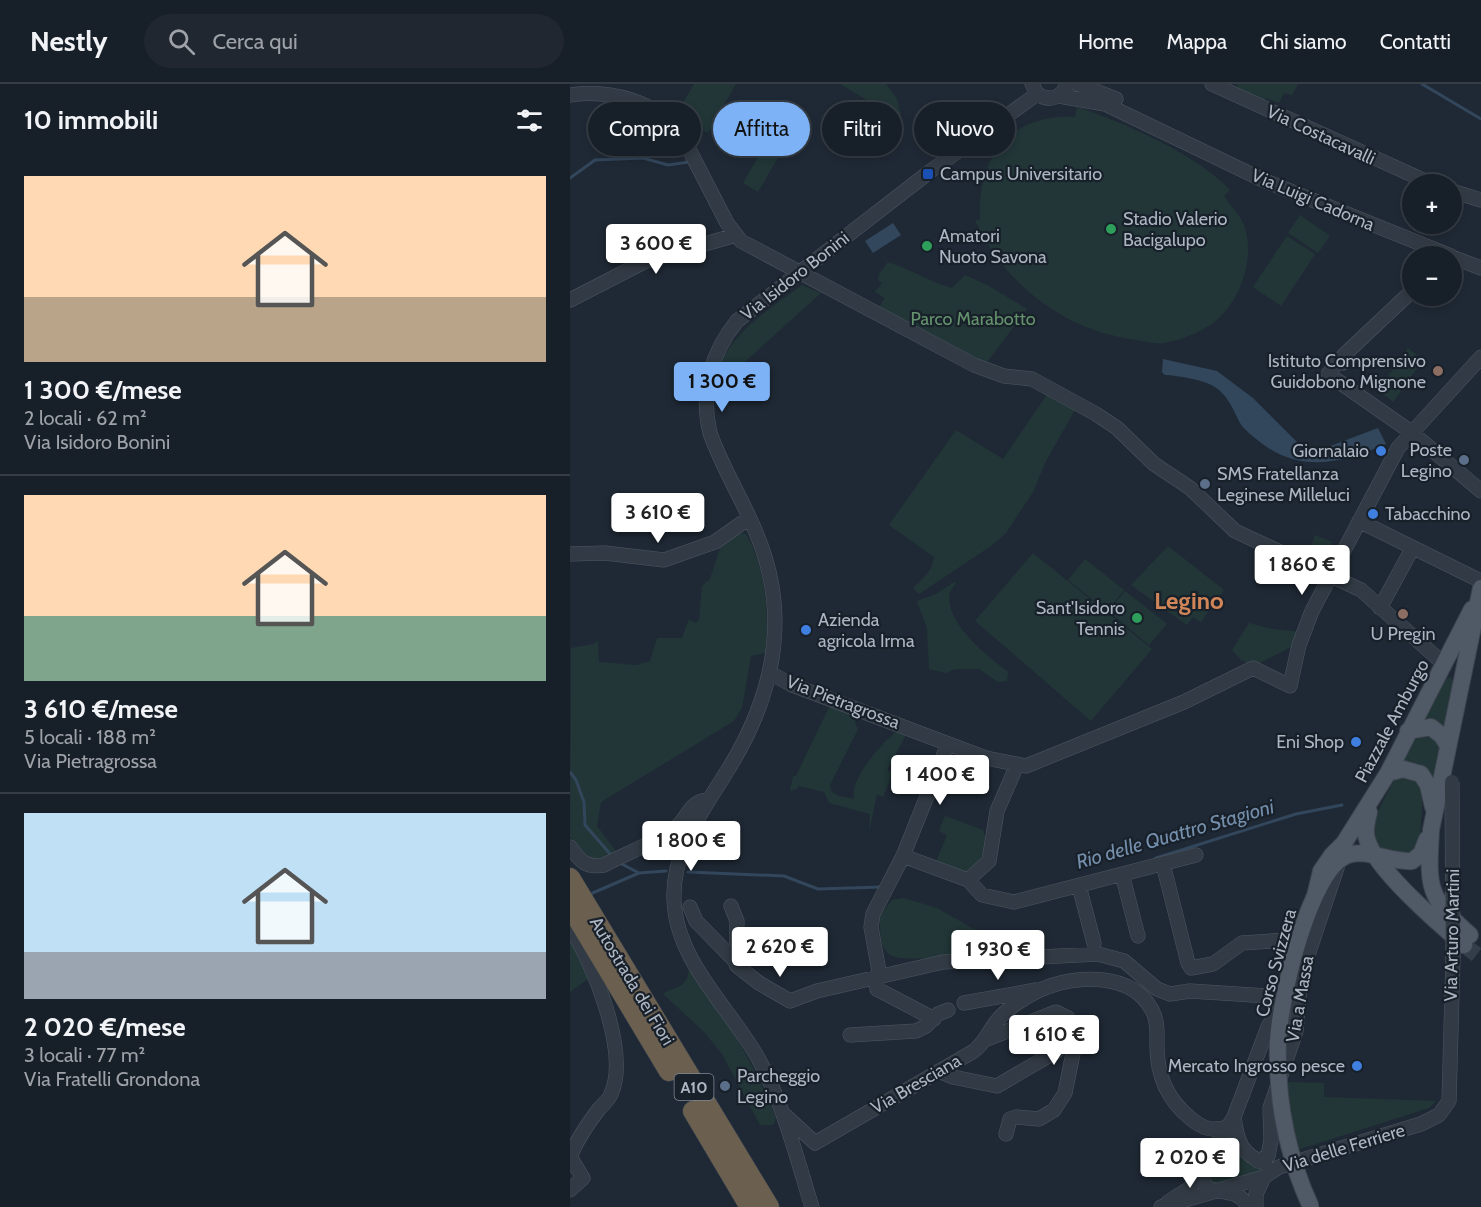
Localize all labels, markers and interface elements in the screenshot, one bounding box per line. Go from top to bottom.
search box [144,14,564,68]
text: Nestly [30,24,108,58]
icon: search [165,25,198,58]
text: Cerca qui [213,28,298,55]
text: Home [1078,29,1133,54]
text: Mappa [1166,29,1227,54]
text: Chi siamo [1260,29,1347,54]
text: Contatti [1380,29,1451,54]
street label: Via Costacavalli [1263,100,1379,170]
chip: Compra [588,102,701,156]
chip: Affitta [713,102,810,156]
chip: Filtri [822,102,902,156]
chip: Nuovo [914,102,1015,156]
text: 10 immobili [24,104,158,136]
icon: filters [513,104,546,137]
place label: Campus Universitario [940,163,1102,185]
street label: Via Luigi Cadorna [1248,164,1378,236]
marker: Campus Universitario [921,167,935,181]
map controls [1402,174,1462,306]
button: + [1402,174,1462,234]
place label: Stadio Valerio Bacigalupo [1123,208,1227,251]
icon: home [231,215,339,323]
marker: Stadio Valerio Bacigalupo [1104,222,1118,236]
pin: 3 600 € [601,224,711,275]
place label: Amatori Nuoto Savona [939,225,1047,268]
street label: Via Isidoro Bonini [736,227,854,325]
text: 3 600 € [620,231,692,255]
marker: Amatori Nuoto Savona [920,239,934,253]
button: − [1402,246,1462,306]
park label: Parco Marabotto [910,308,1036,330]
place label: Istituto Comprensivo Guidobono Mignone [1268,350,1426,393]
pin: 1 300 € [667,362,777,413]
marker: Istituto Comprensivo Guidobono Mignone [1431,364,1445,378]
text: 1 300 € [688,369,756,393]
text: 1 300 €/mese [24,374,182,406]
text: 2 locali · 62 m² [24,406,147,430]
text: Via Isidoro Bonini [24,430,170,454]
place label: Poste Legino [1401,439,1452,482]
place label: Giornalaio [1292,440,1369,462]
marker: Giornalaio [1374,444,1388,458]
marker: Poste Legino [1457,453,1471,467]
place label: SMS Fratellanza Leginese Milleluci [1217,463,1350,506]
marker: SMS Fratellanza Leginese Milleluci [1198,477,1212,491]
pin: 3 610 € [603,493,713,544]
text: 3 610 € [625,500,691,524]
place label: Tabacchino [1385,503,1471,525]
marker: Tabacchino [1366,507,1380,521]
icon: home [231,534,339,642]
pin: 1 860 € [1247,545,1357,596]
text: 1 860 € [1269,552,1335,576]
district label: Legino [1154,586,1224,615]
place label: Sant'Isidoro Tennis [1036,597,1125,640]
marker: U Pregin [1396,607,1410,621]
place label: Azienda agricola Irma [818,609,915,652]
marker: Sant'Isidoro Tennis [1130,611,1144,625]
marker: Azienda agricola Irma [799,623,813,637]
place label: U Pregin [1370,623,1436,645]
street label: Piazzale Amburgo [1350,656,1434,786]
street label: Via Pietragrossa [783,670,903,734]
text: 3 610 €/mese [24,693,178,725]
text: 5 locali · 188 m² [24,725,156,749]
place label: Eni Shop [1276,731,1344,753]
marker: Eni Shop [1349,735,1363,749]
text: Via Pietragrossa [24,749,157,773]
pin: 1 400 € [885,755,995,806]
text: 1 400 € [905,762,975,786]
water label: Rio delle Quattro Stagioni [1073,794,1277,874]
pin: 1 800 € [636,821,746,872]
text: 1 800 € [656,828,726,852]
icon: home [231,852,339,960]
street label: Via Arturo Martini [1440,869,1464,1001]
street label: Corso Svizzera [1251,906,1301,1019]
street label: Autostrada dei Fiori [585,913,679,1049]
pin: 2 620 € [725,927,835,978]
pin: 1 930 € [943,930,1053,981]
text: 2 620 € [746,934,814,958]
text: 1 930 € [965,937,1031,961]
street label: Via a Massa [1282,954,1319,1044]
text: 2 020 €/mese [24,1011,186,1043]
pin: 1 610 € [999,1015,1109,1066]
text: 1 610 € [1023,1022,1085,1046]
text: 3 locali · 77 m² [24,1043,145,1067]
street label: Via Bresciana [867,1049,965,1119]
place label: Mercato Ingrosso pesce [1168,1055,1345,1077]
marker: Mercato Ingrosso pesce [1350,1059,1364,1073]
place label: Parcheggio Legino [737,1065,820,1108]
text: Via Fratelli Grondona [24,1067,200,1091]
road number: A10 [674,1074,714,1100]
marker: Parcheggio Legino [718,1079,732,1093]
street label: Via delle Ferriere [1280,1119,1408,1177]
pin: 2 020 € [1135,1138,1245,1189]
text: 2 020 € [1154,1145,1226,1169]

